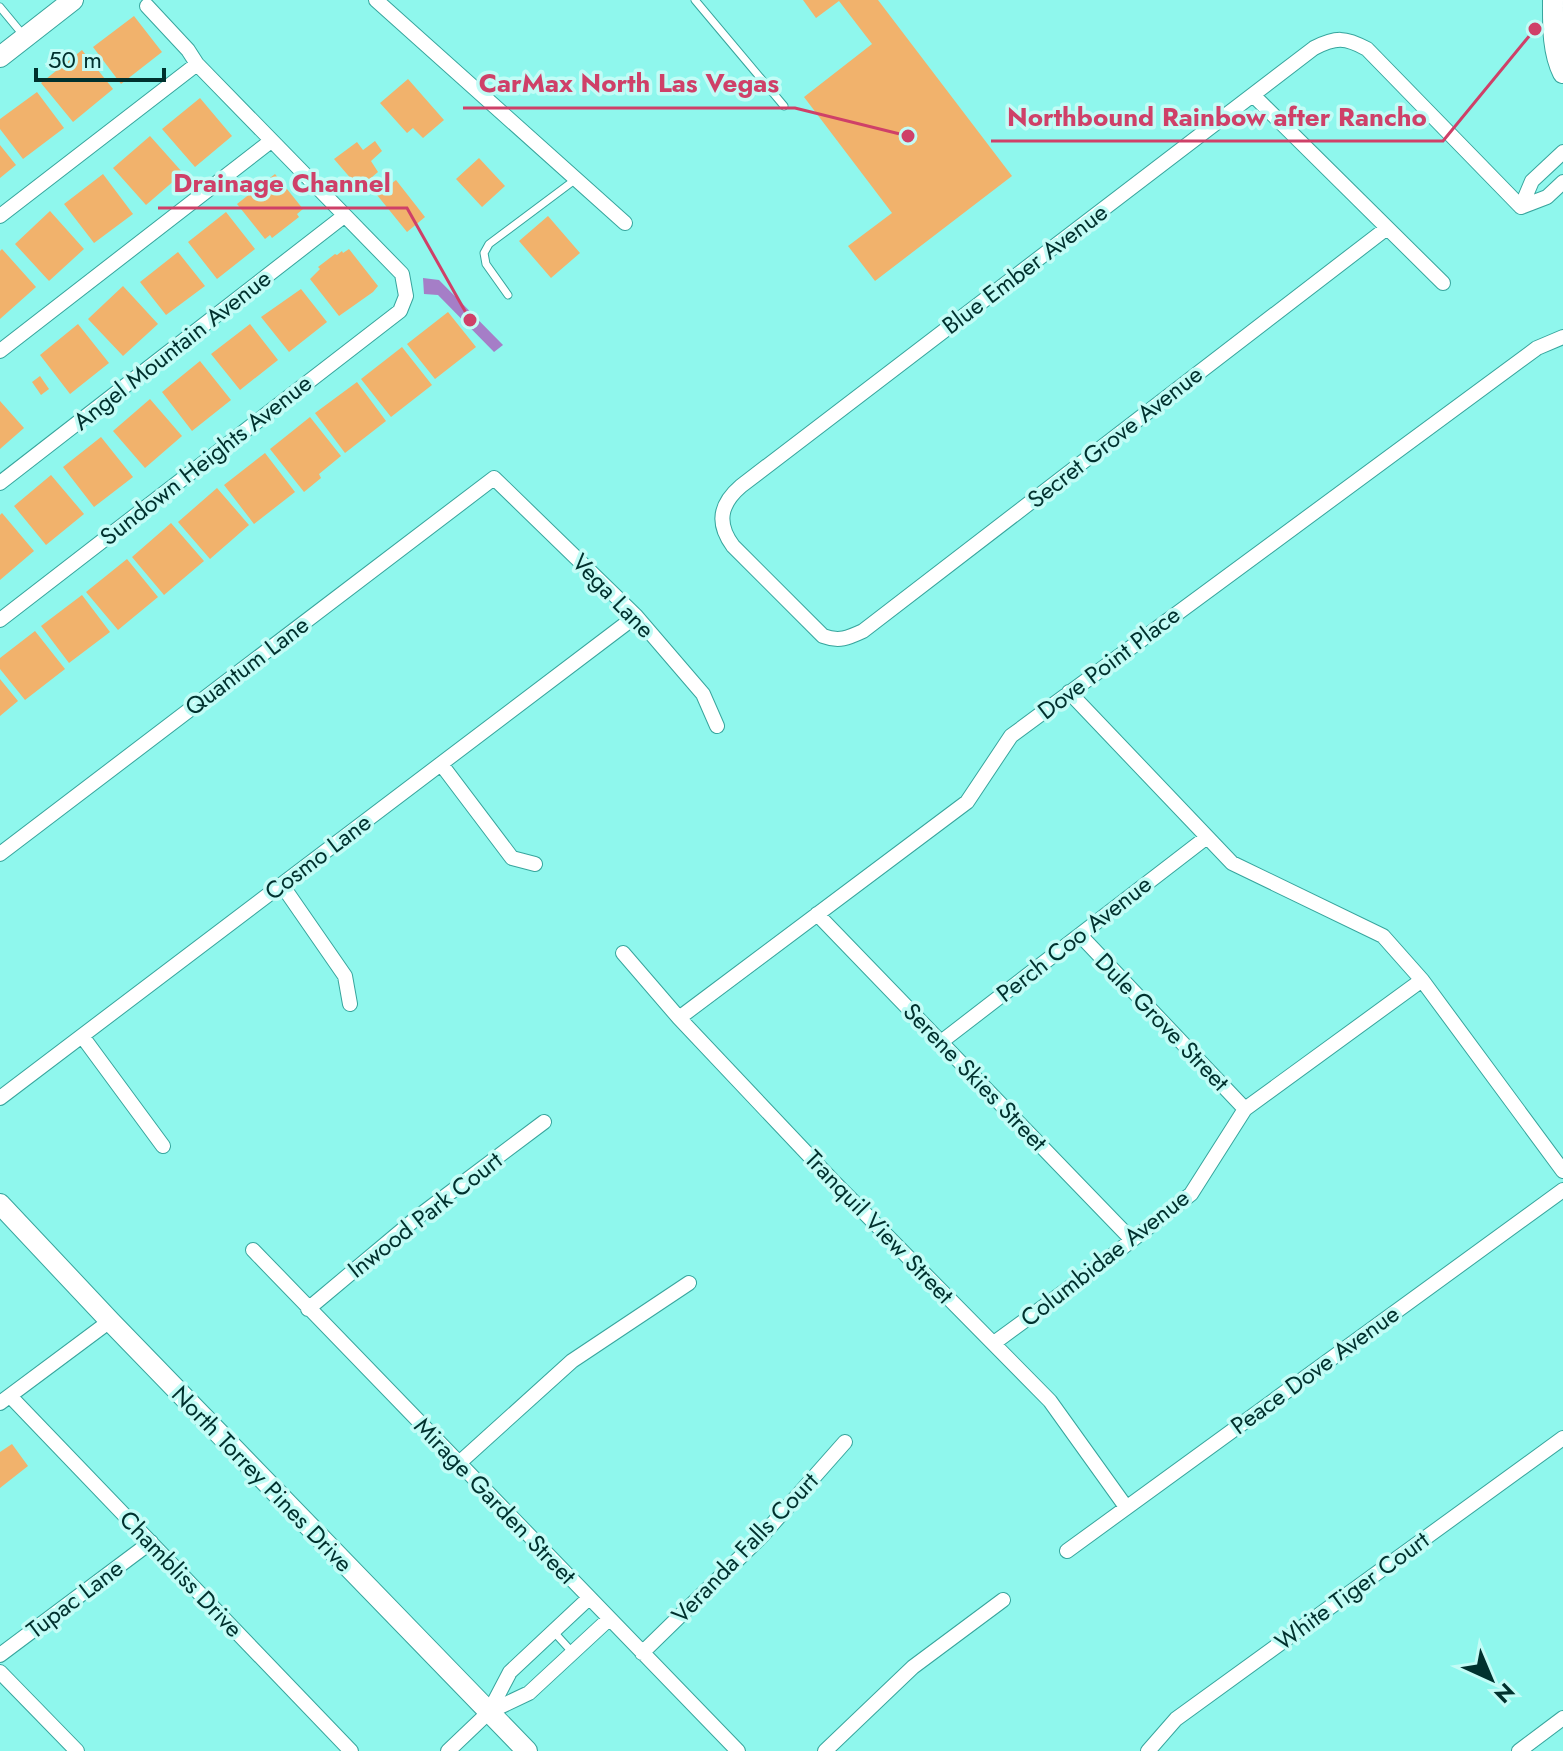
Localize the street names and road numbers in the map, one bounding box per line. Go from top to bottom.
street label: Blue Ember Avenue [935,195,1115,343]
street label: Angel Mountain Avenue [65,261,278,438]
street label: Secret Grove Avenue [1020,357,1210,516]
street label: Sundown Heights Avenue [92,366,319,554]
street label: Vega Lane [564,545,663,646]
street label: Dove Point Place [1030,597,1187,728]
street label: Quantum Lane [177,607,316,724]
street label: Cosmo Lane [257,805,378,908]
street label: Perch Coo Avenue [989,867,1159,1010]
street label: Dule Grove Street [1087,945,1238,1099]
street label: Serene Skies Street [895,995,1056,1159]
street label: Tranquil View Street [797,1142,962,1312]
street label: Inwood Park Court [340,1143,510,1286]
street label: Columbidae Avenue [1013,1180,1197,1335]
street label: Peace Dove Avenue [1223,1296,1406,1443]
street label: North Torrey Pines Drive [164,1377,361,1580]
street label: Mirage Garden Street [406,1409,585,1592]
street label: Veranda Falls Court [663,1464,826,1631]
street label: Chambliss Drive [112,1502,251,1645]
street label: White Tiger Court [1267,1523,1436,1659]
street label: Tupac Lane [19,1551,130,1647]

